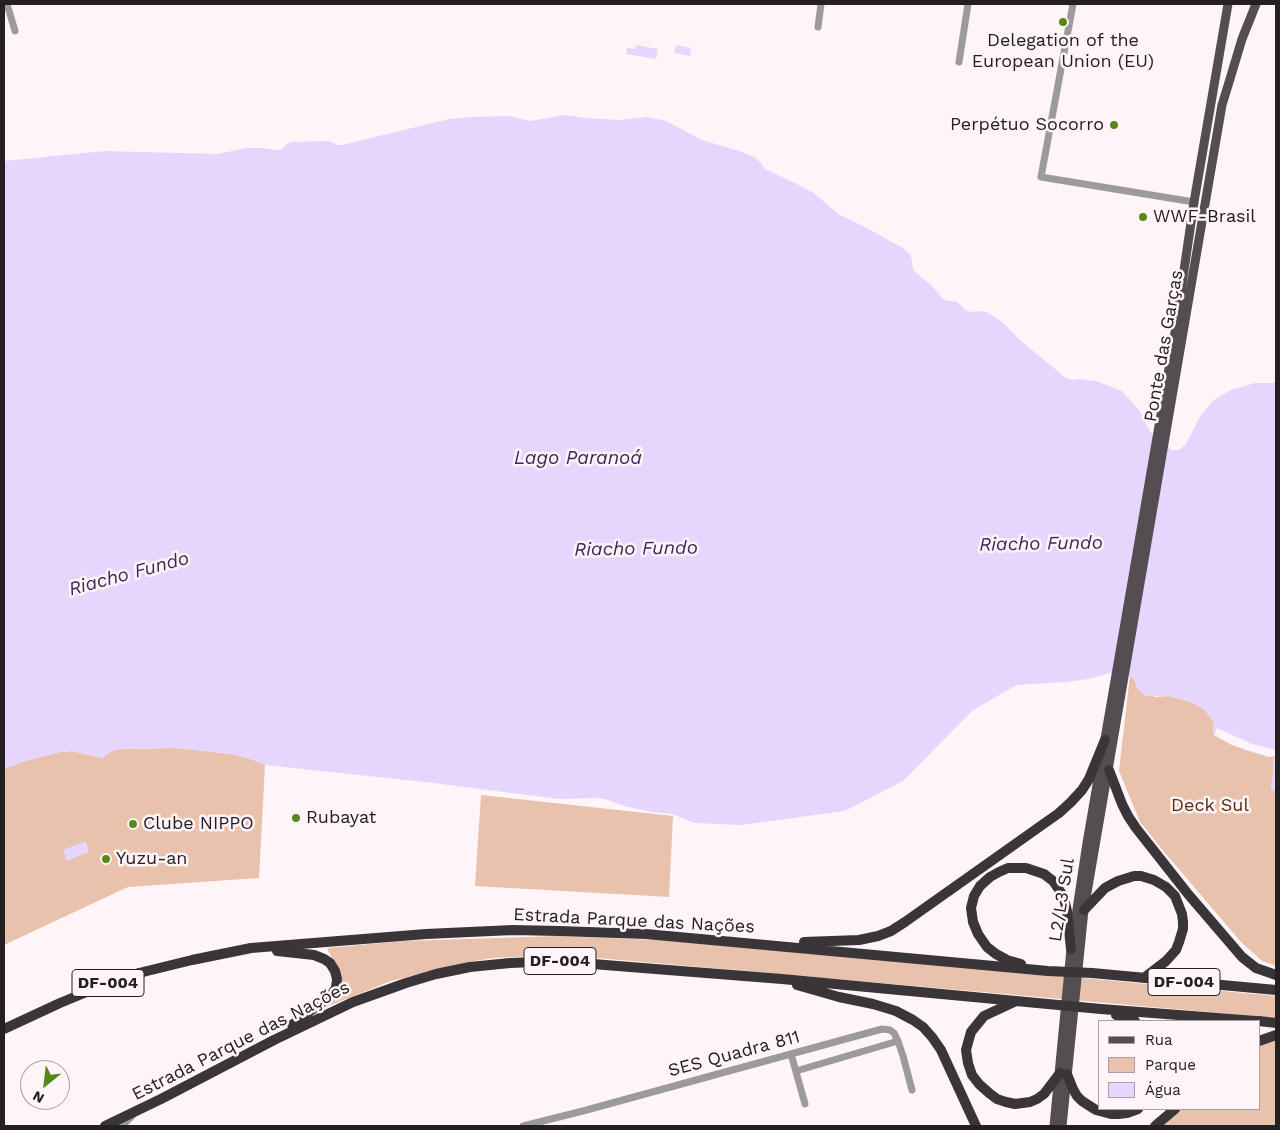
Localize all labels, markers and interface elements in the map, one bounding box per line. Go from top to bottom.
marker: Delegation of the European Union (EU) [1057,16,1069,28]
place label: Delegation of the European Union (EU) [972,30,1154,72]
place label: Perpétuo Socorro [950,114,1104,136]
marker: Perpétuo Socorro [1108,119,1120,131]
place label: WWF-Brasil [1153,206,1256,228]
marker: WWF-Brasil [1137,211,1149,223]
street label: Ponte das Garças [1140,268,1188,424]
water label: Lago Paranoá [514,447,642,469]
water label: Riacho Fundo [979,532,1103,556]
water label: Riacho Fundo [574,537,698,561]
water label: Riacho Fundo [66,547,192,601]
park label: Deck Sul [1171,795,1249,817]
place label: Rubayat [306,807,376,829]
marker: Rubayat [290,812,302,824]
place label: Clube NIPPO [143,813,254,835]
marker: Clube NIPPO [127,818,139,830]
place label: Yuzu-an [116,848,188,870]
marker: Yuzu-an [100,853,112,865]
street label: L2/L3 Sul [1045,857,1079,943]
street label: Estrada Parque das Nações [513,904,755,938]
road number: DF-004 [524,948,596,974]
road number: DF-004 [1148,969,1220,996]
road number: DF-004 [72,970,144,996]
street label: Estrada Parque das Nações [128,977,354,1105]
legend [1098,1020,1260,1110]
street label: SES Quadra 811 [666,1026,802,1082]
text: Rua [1145,1031,1173,1049]
text: Parque [1145,1056,1196,1074]
north arrow [20,1060,70,1110]
text: Água [1145,1081,1181,1099]
text: N [30,1088,47,1107]

